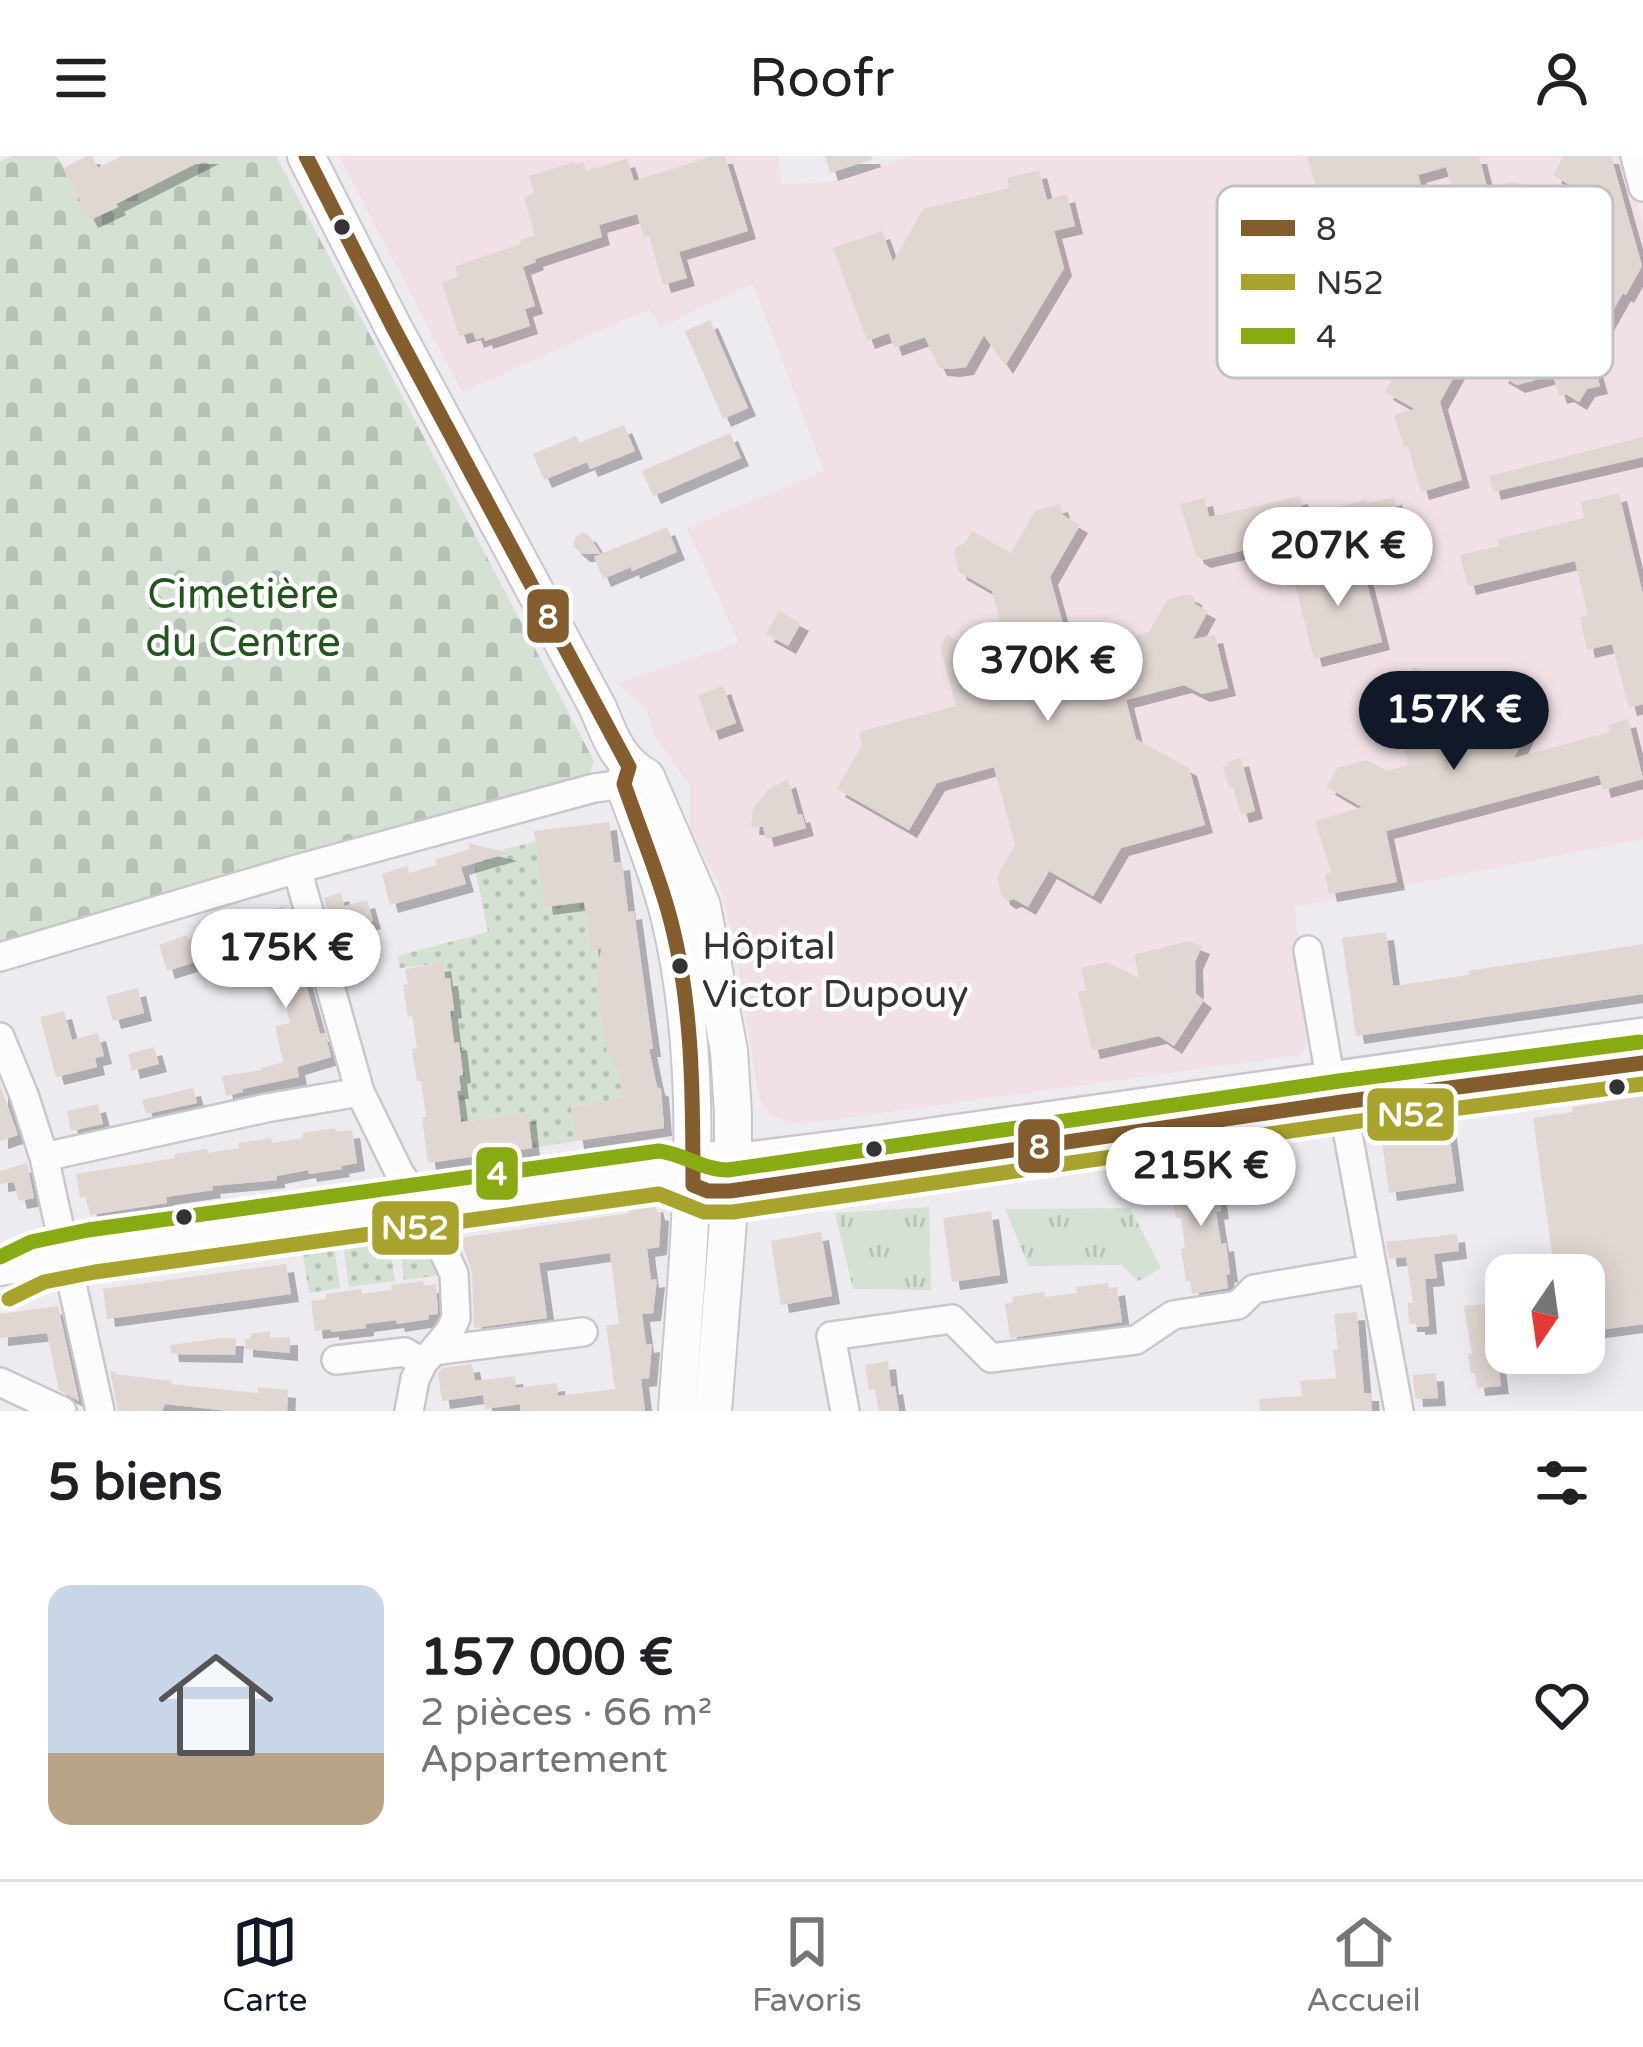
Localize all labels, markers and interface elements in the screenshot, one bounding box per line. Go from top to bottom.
icon: menu [48,45,114,111]
icon: person [1529,45,1595,111]
text: Roofr [749,46,894,111]
legend [1217,186,1613,378]
text: 8 [1316,210,1337,249]
unlabelled marker [331,216,353,238]
text: N52 [1316,264,1384,303]
text: 4 [1316,318,1337,357]
pin: 207K € [1240,507,1436,609]
text: 207K € [1270,522,1406,569]
park label: Cimetière du Centre [145,569,341,668]
line badge: 8 [525,587,571,645]
text: 8 [538,598,558,637]
pin: 370K € [950,622,1146,724]
text: 370K € [980,637,1116,684]
pin: 157K € [1356,671,1552,773]
text: 157K € [1386,686,1522,733]
pin: 175K € [188,909,384,1011]
place label: Hôpital Victor Dupouy [702,923,968,1018]
text: 175K € [218,924,354,971]
marker: Hôpital Victor Dupouy [669,955,691,977]
unlabelled marker [1606,1076,1628,1098]
line badge: N52 [1365,1086,1456,1143]
text: N52 [1377,1096,1445,1135]
line badge: 8 [1016,1117,1062,1175]
pin: 215K € [1103,1127,1299,1229]
text: 8 [1029,1128,1049,1167]
unlabelled marker [863,1138,885,1160]
text: 215K € [1133,1142,1269,1189]
line badge: 4 [474,1145,520,1202]
text: 4 [487,1155,508,1194]
line badge: N52 [370,1199,461,1257]
unlabelled marker [173,1206,195,1228]
text: N52 [381,1209,449,1248]
north arrow [1485,1254,1605,1374]
map controls [1485,1254,1605,1374]
icon: filters [1529,1450,1595,1516]
text: 5 biens [48,1452,223,1514]
text: 157 000 € [420,1627,673,1689]
icon: home [144,1633,288,1777]
icon: heart [1529,1672,1595,1738]
text: 2 pièces · 66 m² [420,1689,712,1736]
text: Appartement [420,1736,668,1783]
tab: Carte [222,1909,307,2020]
tab: Favoris [752,1909,862,2020]
tab: Accueil [1306,1909,1421,2020]

